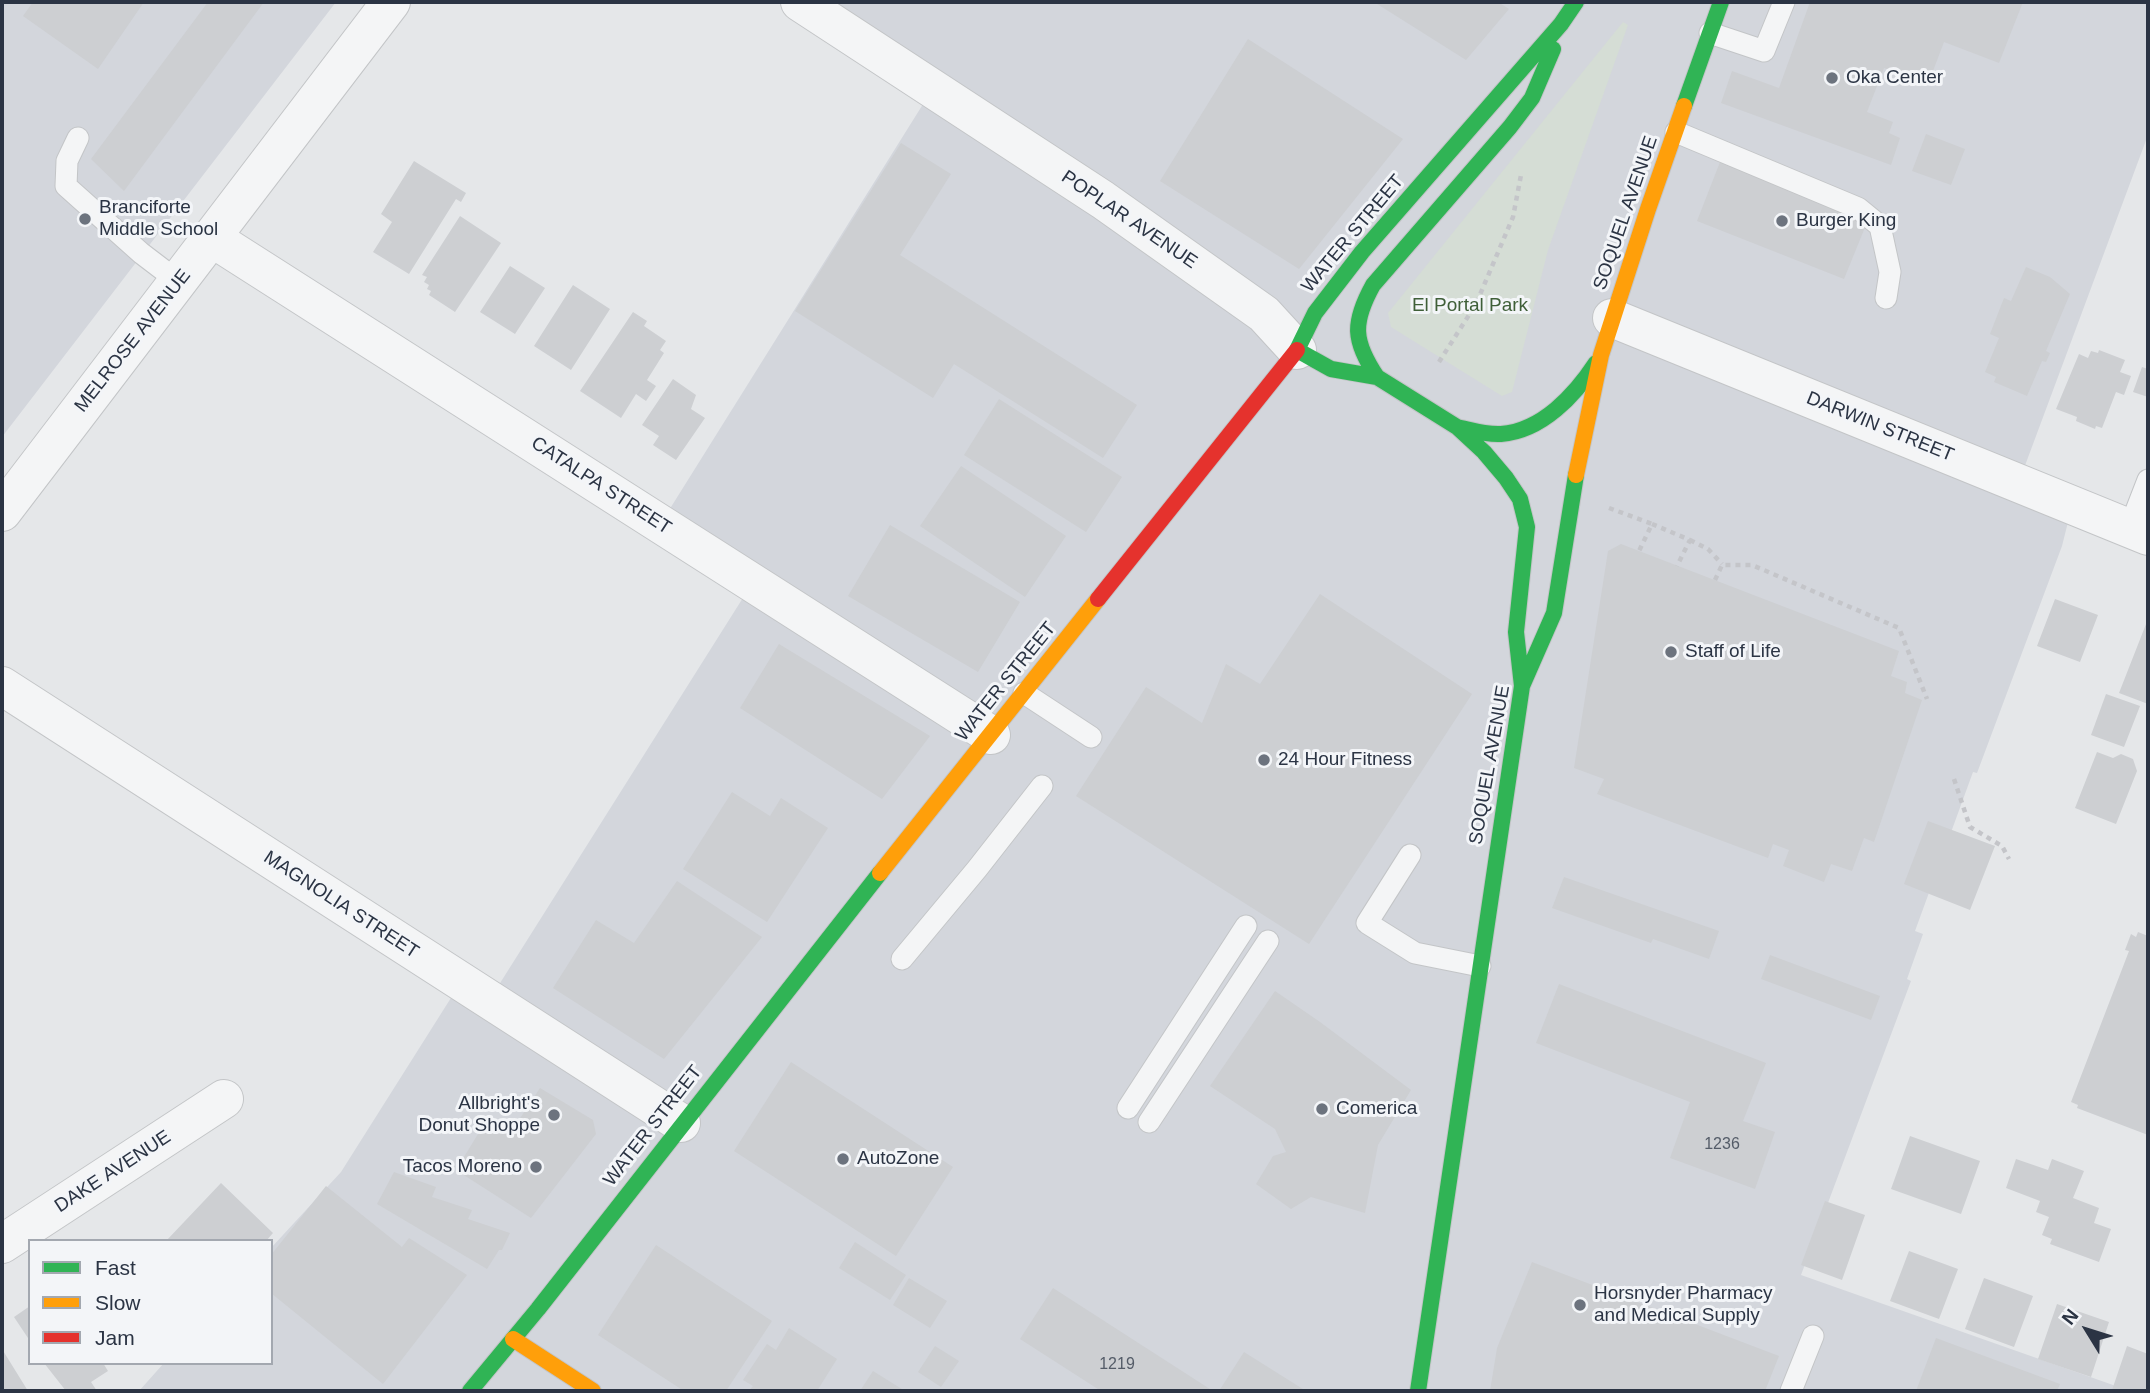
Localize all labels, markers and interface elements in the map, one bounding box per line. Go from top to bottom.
place label: Oka Center [1846,67,1943,89]
marker: Oka Center [1824,70,1840,86]
street label: SOQUEL AVENUE [1589,133,1663,293]
street label: POPLAR AVENUE [1057,166,1201,274]
street label: WATER STREET [1297,170,1409,298]
place label: Branciforte Middle School [99,197,218,241]
place label: Burger King [1796,210,1896,232]
marker: Branciforte Middle School [77,211,93,227]
marker: Burger King [1774,213,1790,229]
street label: MELROSE AVENUE [70,265,196,417]
park label: El Portal Park [1412,295,1528,317]
street label: DARWIN STREET [1803,387,1957,467]
street label: CATALPA STREET [527,432,675,540]
street label: WATER STREET [951,618,1061,746]
place label: Staff of Life [1685,641,1781,663]
marker: Staff of Life [1663,644,1679,660]
street label: SOQUEL AVENUE [1465,684,1515,846]
place label: 24 Hour Fitness [1278,749,1412,771]
marker: 24 Hour Fitness [1256,752,1272,768]
street label: MAGNOLIA STREET [259,846,423,964]
street label: WATER STREET [599,1061,707,1191]
place label: Allbright's Donut Shoppe [419,1093,540,1137]
place label: Comerica [1336,1098,1417,1120]
marker: Comerica [1314,1101,1330,1117]
marker: Allbright's Donut Shoppe [546,1107,562,1123]
street label: DAKE AVENUE [51,1126,175,1218]
house number: 1236 [1704,1135,1740,1155]
place label: AutoZone [857,1148,939,1170]
marker: AutoZone [835,1151,851,1167]
place label: Tacos Moreno [403,1156,522,1178]
marker: Tacos Moreno [528,1159,544,1175]
legend [28,1239,273,1365]
text: Fast [95,1256,136,1279]
place label: Horsnyder Pharmacy and Medical Supply [1594,1283,1772,1327]
text: Slow [95,1291,141,1314]
north arrow [2052,1295,2122,1365]
marker: Horsnyder Pharmacy and Medical Supply [1572,1297,1588,1313]
text: N [2058,1305,2083,1329]
text: Jam [95,1326,135,1349]
house number: 1219 [1099,1355,1135,1375]

